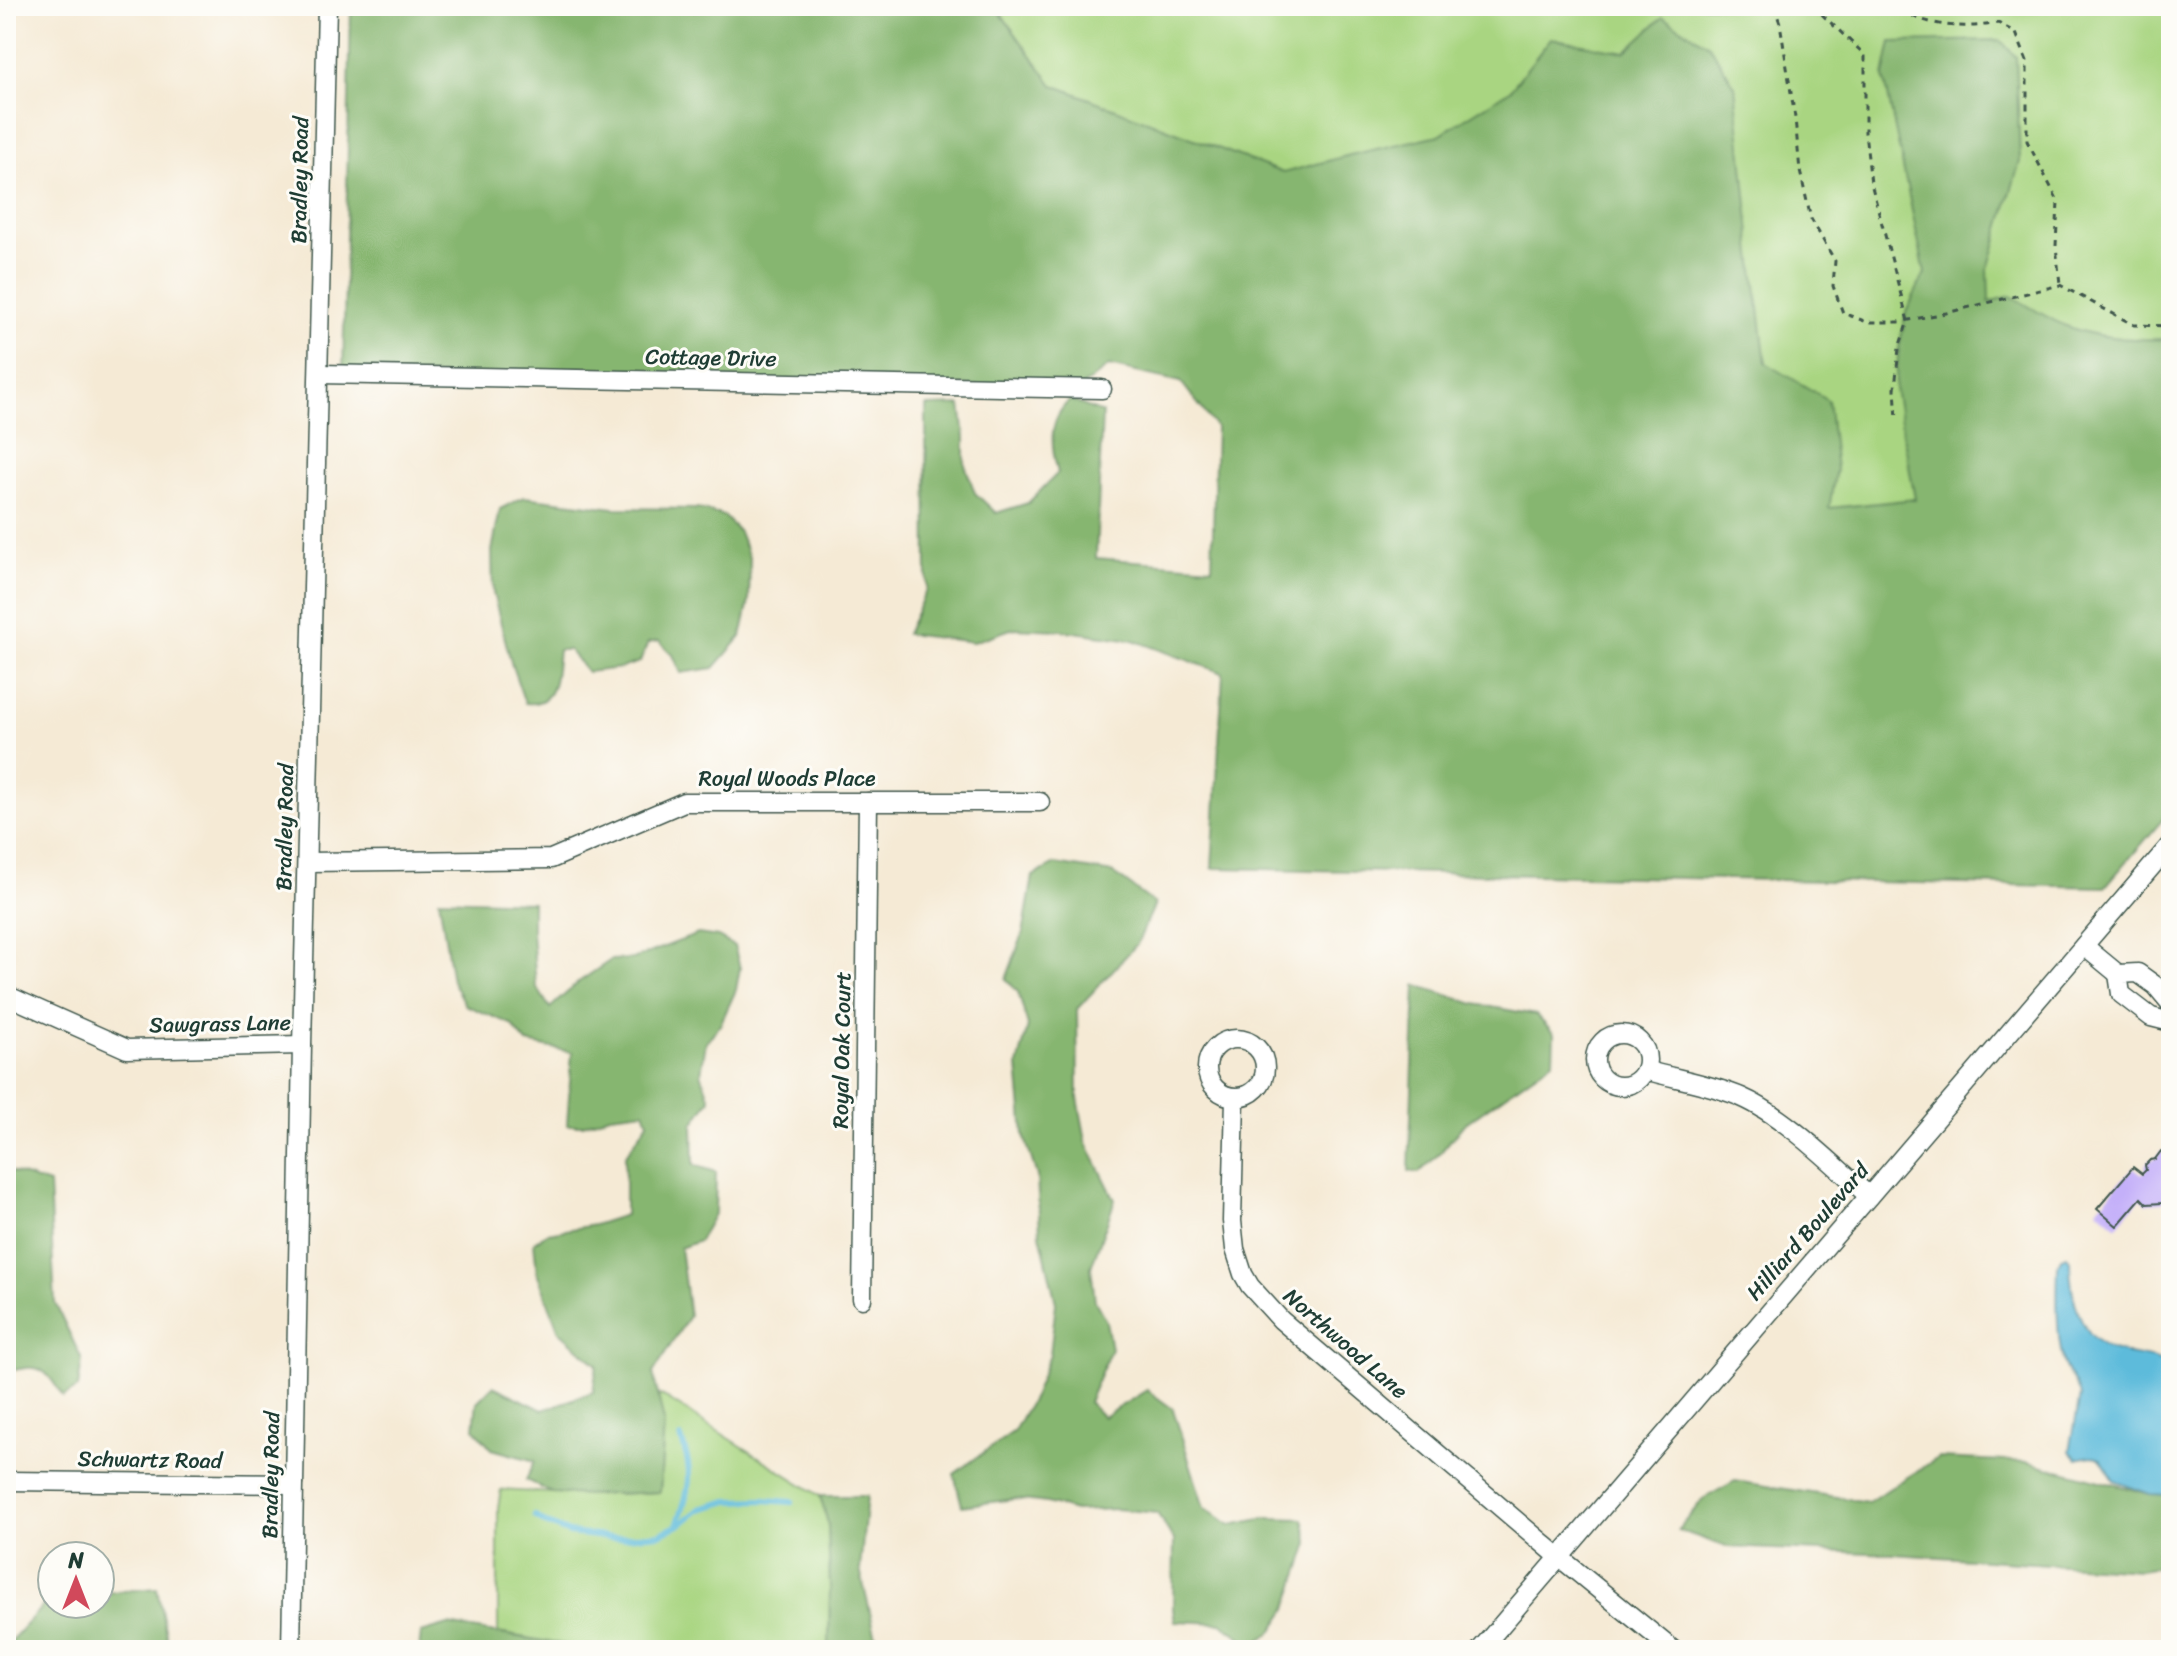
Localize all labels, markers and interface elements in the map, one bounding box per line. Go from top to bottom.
street label: Bradley Road [279,115,320,244]
street label: Cottage Drive [645,337,777,378]
street label: Royal Woods Place [698,759,876,798]
street label: Bradley Road [264,762,305,891]
street label: Royal Oak Court [821,971,862,1129]
street label: Sawgrass Lane [149,1003,291,1044]
street label: Hilliard Boulevard [1736,1152,1880,1310]
street label: Northwood Lane [1274,1278,1417,1409]
street label: Bradley Road [250,1410,291,1539]
street label: Schwartz Road [77,1439,224,1480]
north arrow [36,1540,116,1620]
text: N [67,1541,84,1580]

